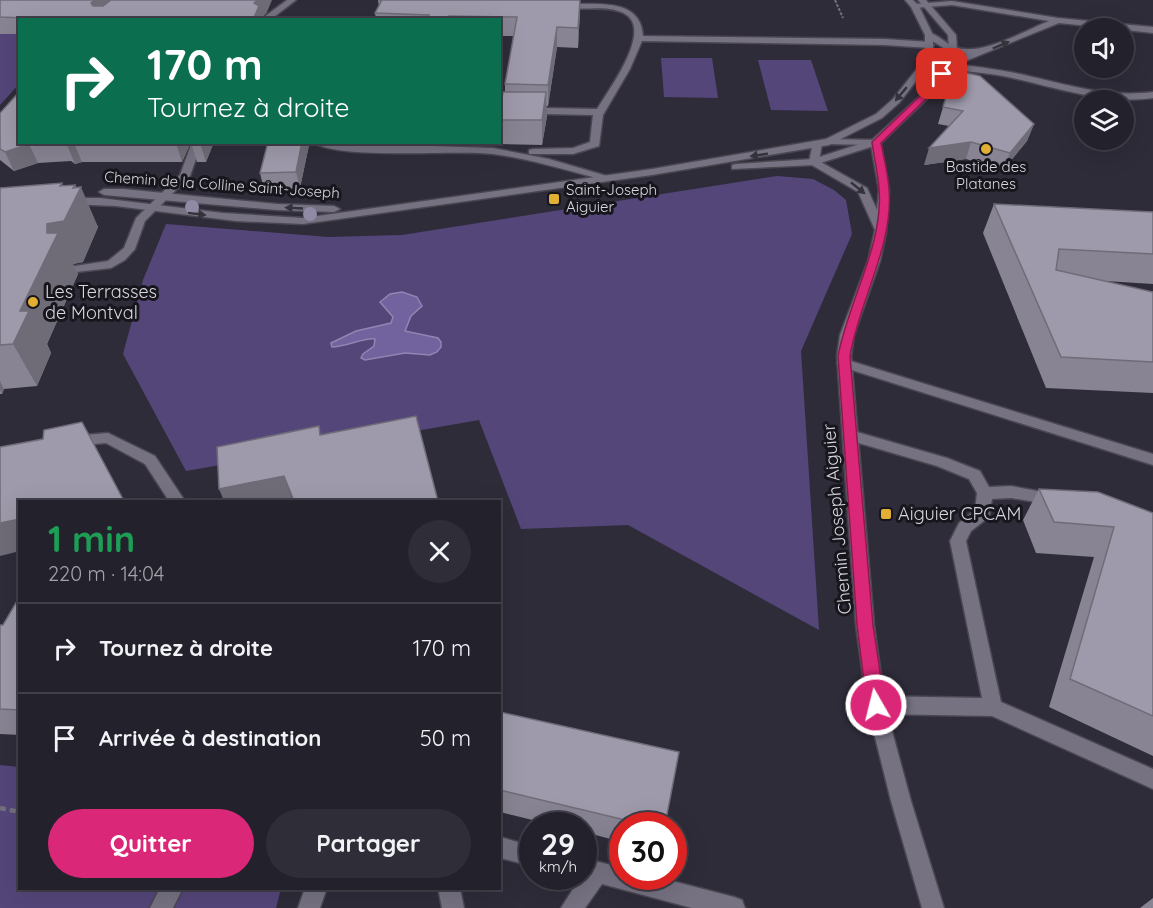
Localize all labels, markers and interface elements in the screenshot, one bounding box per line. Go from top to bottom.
map controls [1074,18,1134,150]
button: sound [1074,18,1134,78]
text: 170 m [147,38,263,91]
one-way arrow [992,40,1010,50]
icon: right [48,42,126,120]
pin [916,48,967,99]
icon: arrive [925,57,958,90]
one-way arrow [895,86,908,102]
text: Tournez à droite [147,90,350,124]
button: layers [1074,90,1134,150]
marker: Bastide des Platanes [979,142,993,156]
one-way arrow [750,150,769,159]
place label: Bastide des Platanes [946,157,1026,193]
street label: Chemin de la Colline Saint-Joseph [104,167,340,202]
place label: Saint-Joseph Aiguier [566,180,657,216]
one-way arrow [850,181,866,194]
marker: Saint-Joseph Aiguier [547,192,561,206]
one-way arrow [285,203,304,212]
one-way arrow [187,209,206,218]
place label: Les Terrasses de Montval [45,280,157,324]
marker: Les Terrasses de Montval [26,295,40,309]
street label: Chemin Joseph Aiguier [817,423,856,615]
place label: Aiguier CPCAM [898,502,1021,525]
marker: Aiguier CPCAM [879,507,893,521]
text: 1 min [48,516,135,561]
button: close [408,520,471,583]
text: 220 m · 14:04 [48,561,164,586]
icon: right [48,632,81,665]
text: Tournez à droite [99,634,273,662]
text: 170 m [412,634,471,662]
position arrow [844,673,908,737]
icon: arrive [48,722,81,755]
text: Arrivée à destination [99,724,321,752]
text: 50 m [420,724,471,752]
button: Quitter [48,809,254,878]
button: Partager [266,809,471,878]
speed limit sign: 30 [609,812,687,890]
text: 29 [541,825,575,863]
text: km/h [539,857,577,876]

